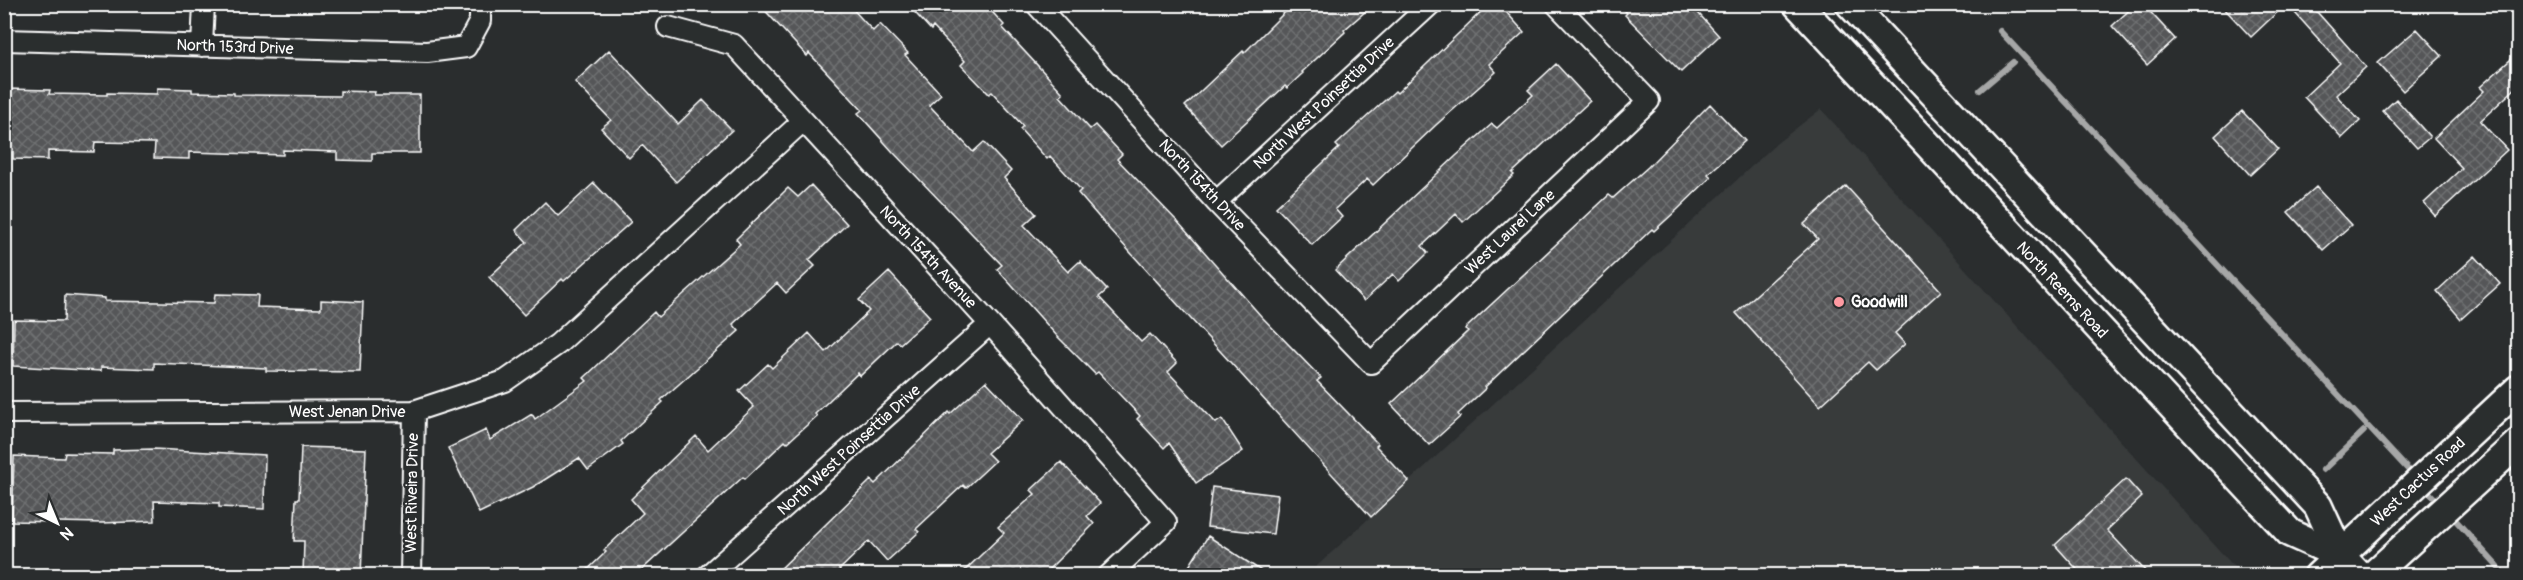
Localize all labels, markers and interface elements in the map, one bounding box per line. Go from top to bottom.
street label: North West Poinsettia Drive [1249,32,1399,174]
street label: North 153rd Drive [176,35,294,59]
street label: North 154th Drive [1154,135,1250,235]
street label: West Laurel Lane [1461,185,1559,279]
street label: North 154th Avenue [875,201,981,313]
street label: North Reems Road [2012,237,2112,343]
place label: Goodwill [1851,292,1908,312]
marker: Goodwill [1832,295,1846,309]
street label: North West Poinsettia Drive [773,380,925,520]
street label: West Jenan Drive [289,402,405,422]
street label: West Riveira Drive [401,433,423,553]
street label: West Cactus Road [2366,433,2470,531]
north arrow [27,493,87,553]
text: N [56,522,77,544]

